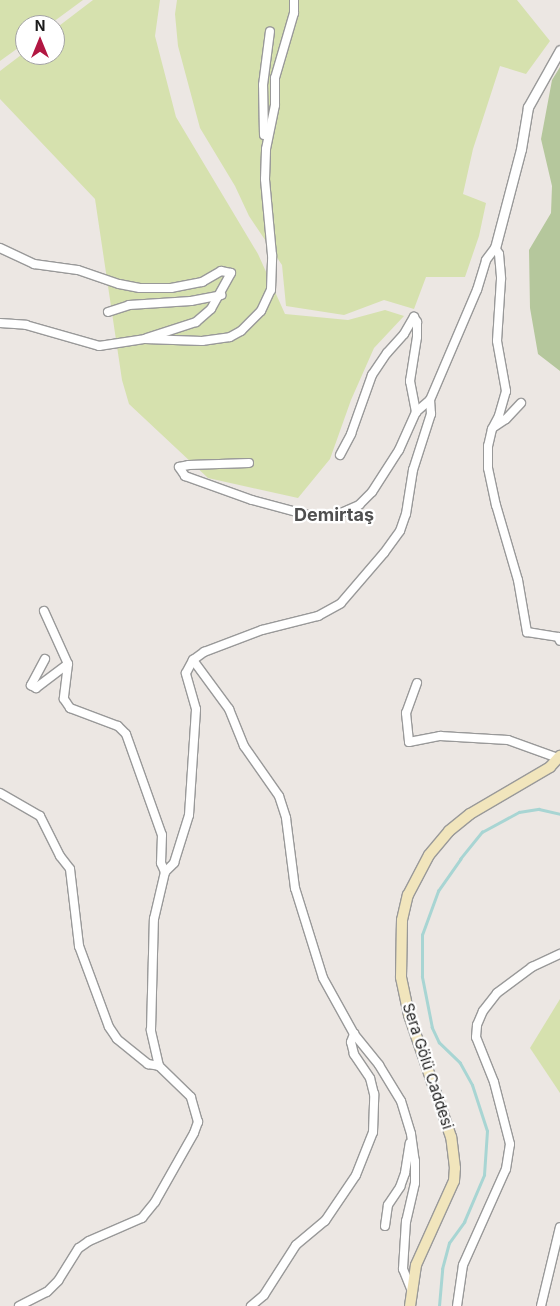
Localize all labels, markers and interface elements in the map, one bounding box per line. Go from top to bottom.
north arrow [15,15,65,65]
text: N [35,17,45,34]
district label: Demirtaş [294,504,374,526]
street label: Sera Gölü Caddesi [399,1001,457,1131]

